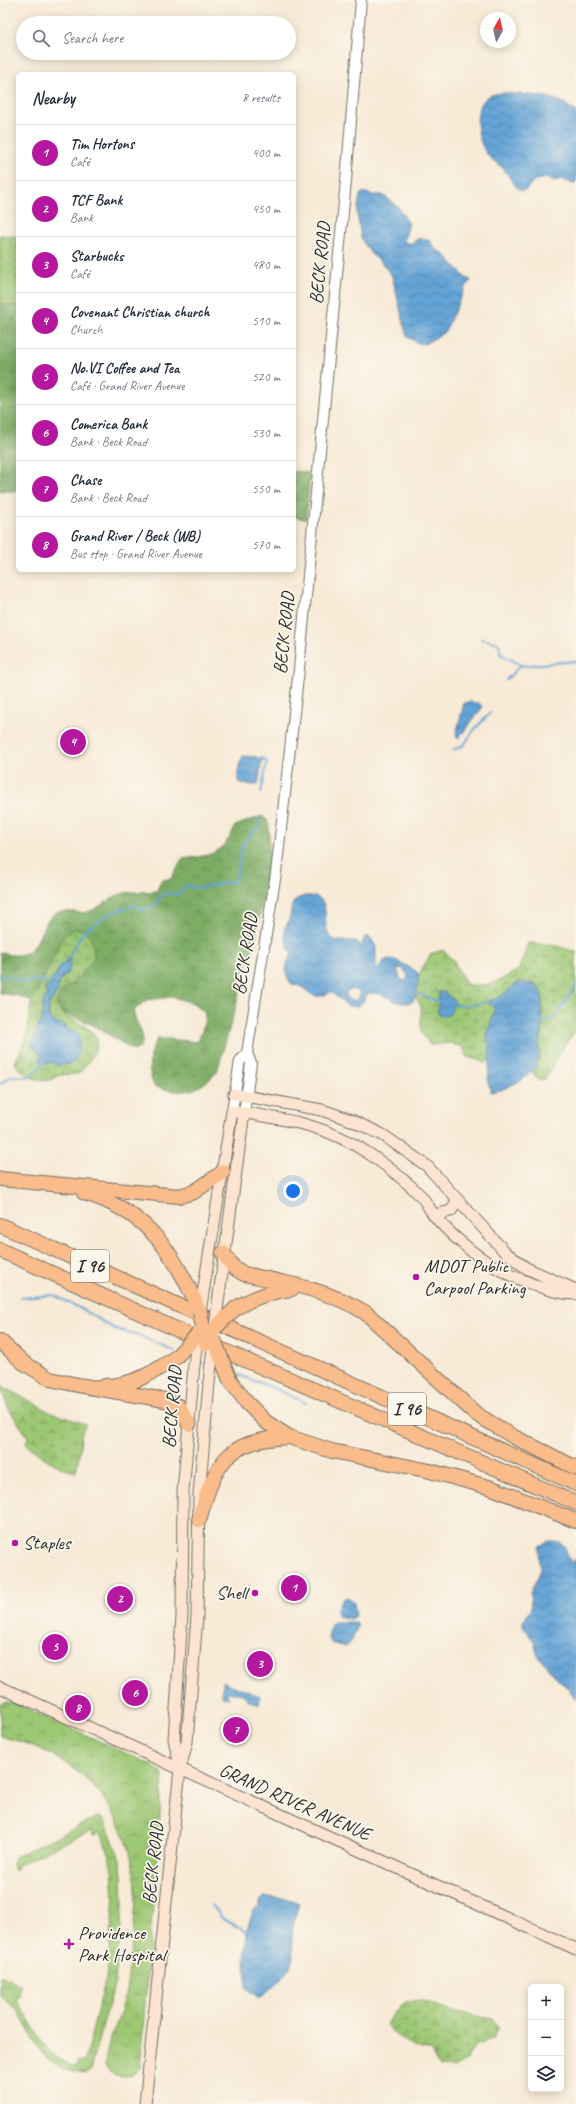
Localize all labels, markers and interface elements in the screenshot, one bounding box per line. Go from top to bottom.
north arrow [480,12,516,48]
search box [16,16,296,60]
icon: search [30,27,52,49]
text: Search here [62,29,123,48]
text: Nearby [32,88,75,109]
text: 8 results [242,90,280,106]
text: Tim Hortons [70,135,134,154]
text: 1 [42,145,48,161]
text: 400 m [252,145,280,161]
text: Café [70,154,90,170]
text: TCF Bank [70,191,122,210]
text: 2 [42,201,48,217]
text: 450 m [252,201,280,217]
text: Bank [70,210,93,226]
street label: BECK ROAD [304,219,336,305]
text: Starbucks [70,247,123,266]
text: 3 [42,257,48,273]
text: 480 m [252,257,280,273]
text: Café [70,266,90,282]
text: Covenant Christian church [70,303,209,322]
text: 4 [42,313,48,329]
text: 510 m [252,313,280,329]
text: Church [70,322,103,338]
text: No.VI Coffee and Tea [70,359,179,378]
text: 5 [42,369,48,385]
text: 520 m [252,369,280,385]
text: Café · Grand River Avenue [70,378,184,394]
text: Comerica Bank [70,415,147,434]
text: 6 [42,425,48,441]
text: 530 m [252,425,280,441]
text: Bank · Beck Road [70,434,147,450]
text: Chase [70,471,101,490]
text: 7 [42,481,48,497]
text: 550 m [252,481,280,497]
text: Bank · Beck Road [70,490,147,506]
text: Grand River / Beck (WB) [70,527,200,546]
text: 8 [42,537,48,553]
text: 570 m [252,537,280,553]
text: Bus stop · Grand River Avenue [70,546,202,562]
street label: BECK ROAD [268,589,300,675]
pin: 4 [60,727,86,757]
street label: BECK ROAD [227,910,264,996]
your location [283,1181,303,1201]
road number: I 96 [71,1250,109,1282]
place label: MDOT Public Carpool Parking [424,1254,527,1300]
marker: MDOT Public Carpool Parking [411,1272,421,1282]
street label: BECK ROAD [156,1363,188,1449]
road number: I 96 [388,1393,426,1425]
place label: Staples [23,1531,73,1555]
marker: Staples [10,1538,20,1548]
pin: 1 [281,1573,307,1603]
place label: Shell [216,1581,251,1605]
pin: 2 [107,1584,133,1614]
marker: Shell [250,1588,260,1598]
pin: 5 [42,1632,68,1662]
pin: 3 [247,1649,273,1679]
pin: 6 [122,1678,148,1708]
pin: 8 [65,1693,91,1723]
pin: 7 [223,1715,249,1745]
street label: GRAND RIVER AVENUE [216,1758,377,1847]
street label: BECK ROAD [137,1819,169,1905]
place label: Providence Park Hospital [78,1921,169,1967]
marker: Providence Park Hospital [63,1938,75,1950]
map controls [528,1984,564,2092]
button: + [528,1984,564,2020]
button: − [528,2020,564,2056]
button: layers [528,2056,564,2092]

